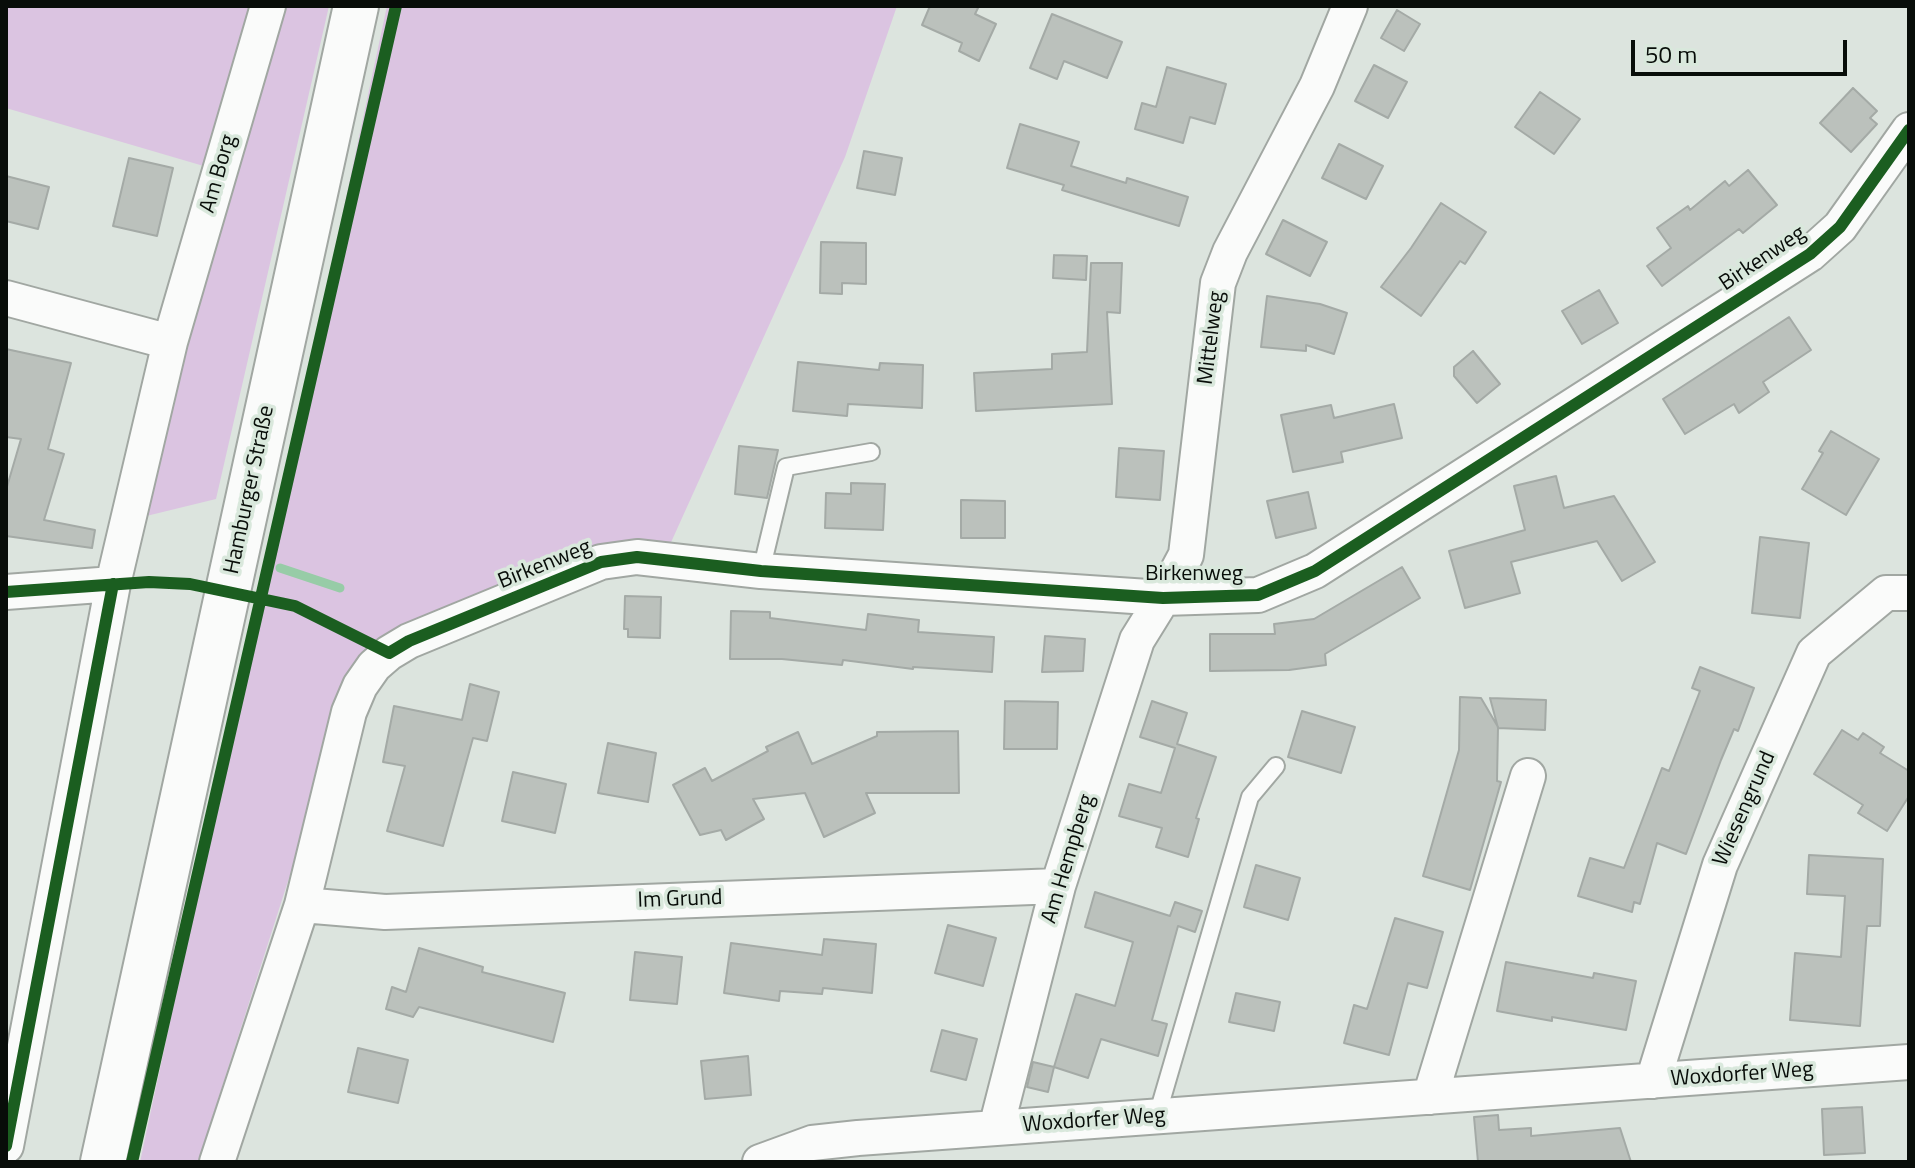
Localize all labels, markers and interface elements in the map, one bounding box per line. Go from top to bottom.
scale bar [1635,24,1851,74]
text: 50 m [1645,36,1697,72]
street label: Am Borg [195,132,243,216]
street label: Birkenweg [1715,221,1811,297]
street label: Mittelweg [1193,290,1231,386]
street label: Hamburger Straße [219,403,281,577]
street label: Birkenweg [495,534,595,596]
street label: Birkenweg [1145,562,1243,588]
street label: Wiesengrund [1708,748,1782,870]
street label: Am Hempberg [1037,791,1101,927]
street label: Im Grund [637,885,723,915]
street label: Woxdorfer Weg [1670,1057,1814,1093]
street label: Woxdorfer Weg [1022,1103,1166,1139]

